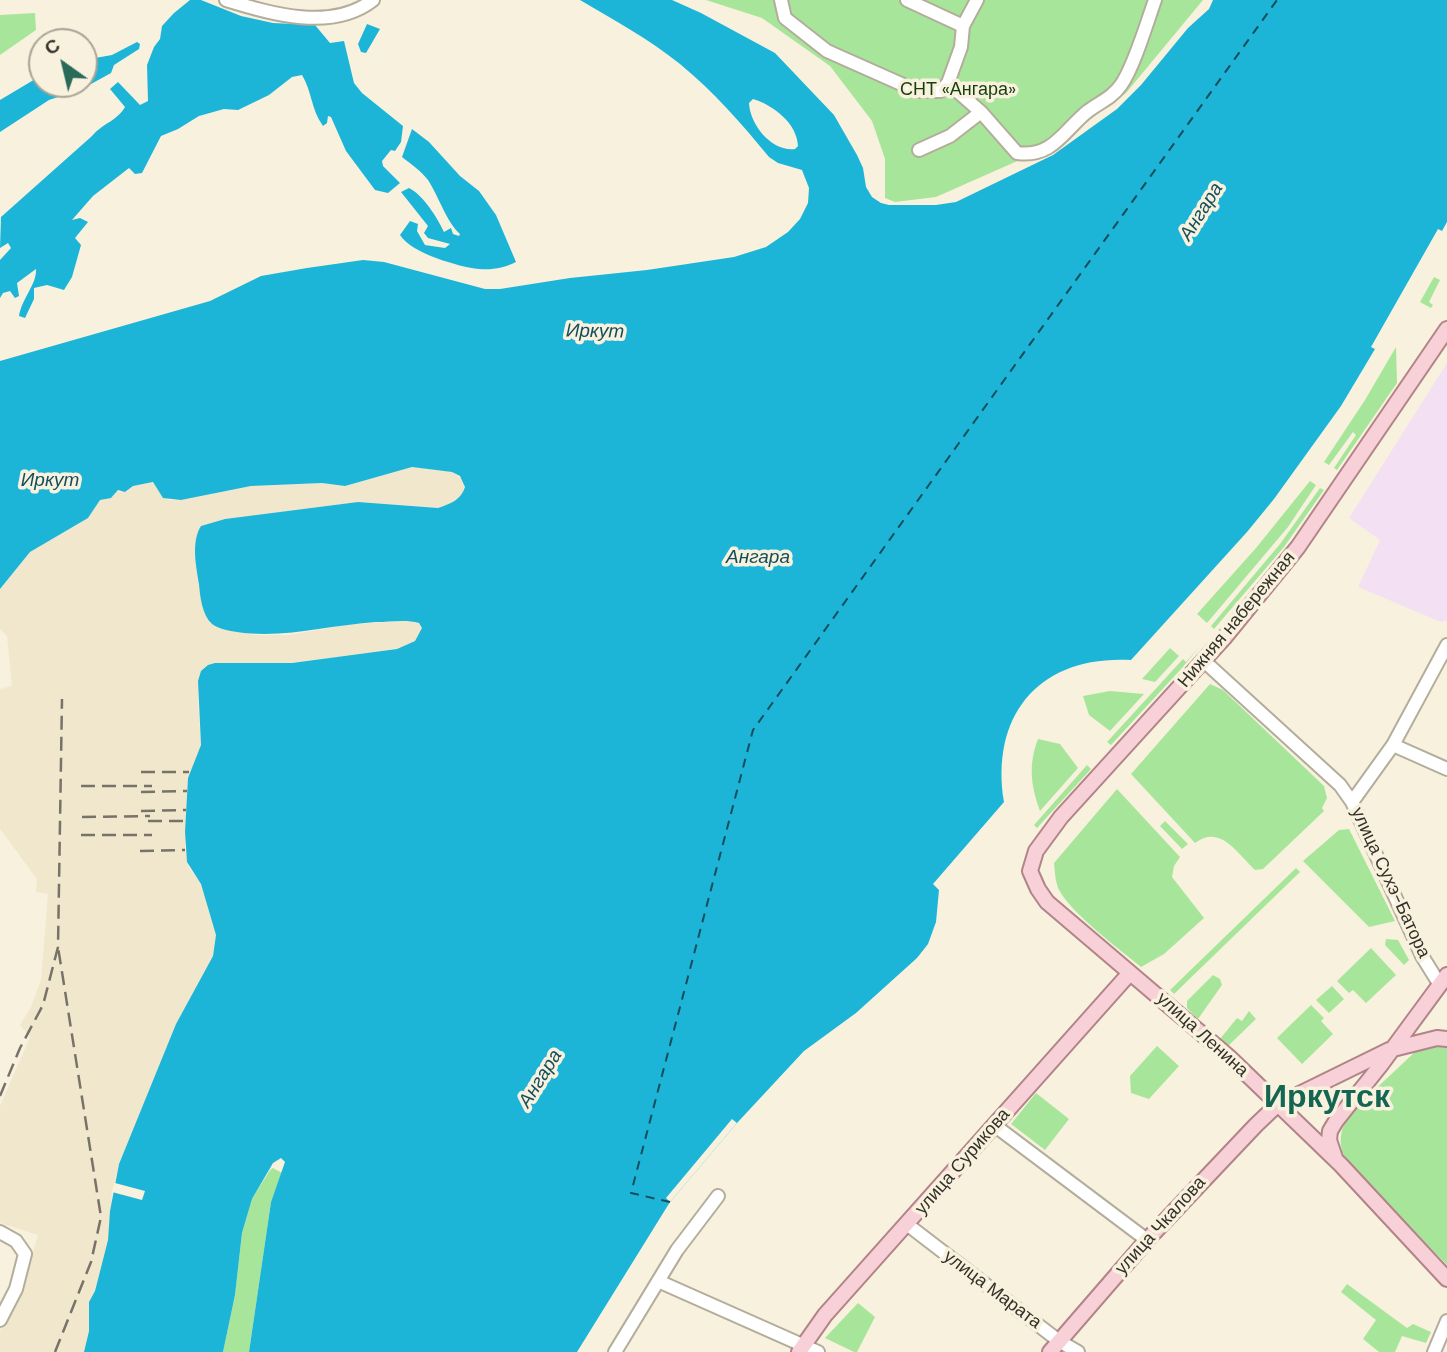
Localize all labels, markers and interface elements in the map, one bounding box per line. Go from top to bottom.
north arrow [28,28,98,98]
text: С [39,33,65,61]
park label: СНТ «Ангара» [900,79,1016,101]
water label: Ангара [1175,179,1229,245]
water label: Иркут [566,320,624,344]
water label: Иркут [21,470,79,492]
water label: Ангара [726,547,790,569]
street label: Нижняя набережная [1174,548,1300,692]
street label: улица Сухэ-Батора [1346,804,1434,962]
street label: улица Ленина [1152,988,1252,1082]
water label: Ангара [514,1046,568,1112]
district label: Иркутск [1264,1080,1390,1118]
street label: улица Сурикова [911,1105,1015,1219]
street label: улица Чкалова [1111,1172,1211,1280]
street label: улица Марата [939,1246,1045,1334]

